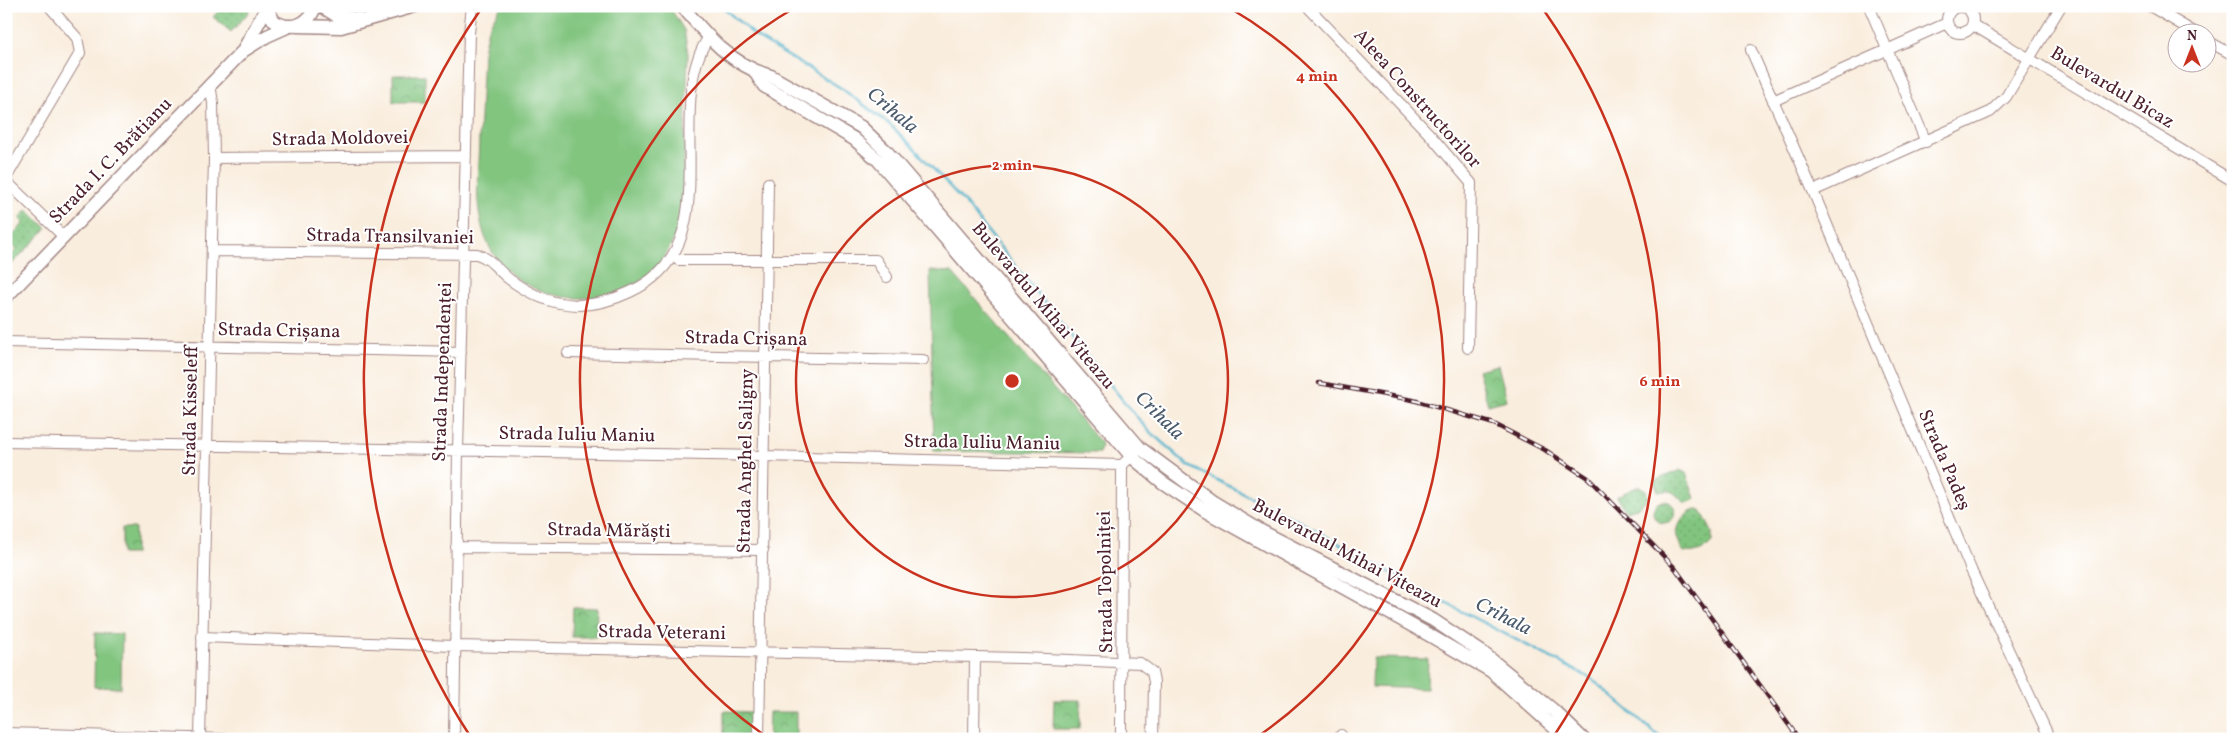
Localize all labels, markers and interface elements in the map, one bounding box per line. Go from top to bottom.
north arrow [2166,22,2216,72]
street label: Aleea Constructorilor [1347,23,1487,175]
text: N [2187,27,2197,46]
street label: Bulevardul Bicaz [2045,41,2179,135]
text: 4 min [1296,67,1338,88]
water label: Crihala [860,81,924,141]
street label: Strada I. C. Brătianu [44,92,178,230]
street label: Strada Moldovei [271,125,409,153]
text: 2 min [992,156,1032,177]
street label: Bulevardul Mihai Viteazu [965,217,1121,395]
street label: Strada Transilvaniei [306,223,474,251]
street label: Strada Independenței [427,281,459,462]
street label: Strada Crișana [217,317,341,345]
street label: Strada Crișana [684,325,808,353]
street label: Strada Kisseleff [177,344,205,476]
street label: Strada Anghel Saligny [731,368,761,554]
centre of rings [1003,372,1021,390]
text: 6 min [1640,372,1681,393]
water label: Crihala [1128,385,1190,447]
street label: Strada Padeș [1911,406,1977,514]
street label: Strada Iuliu Maniu [498,421,656,449]
street label: Strada Iuliu Maniu [903,429,1061,457]
street label: Bulevardul Mihai Viteazu [1248,493,1446,615]
street label: Strada Topolniței [1092,510,1120,654]
street label: Strada Mărăști [547,517,671,545]
water label: Crihala [1470,591,1536,643]
street label: Strada Veterani [598,619,727,647]

